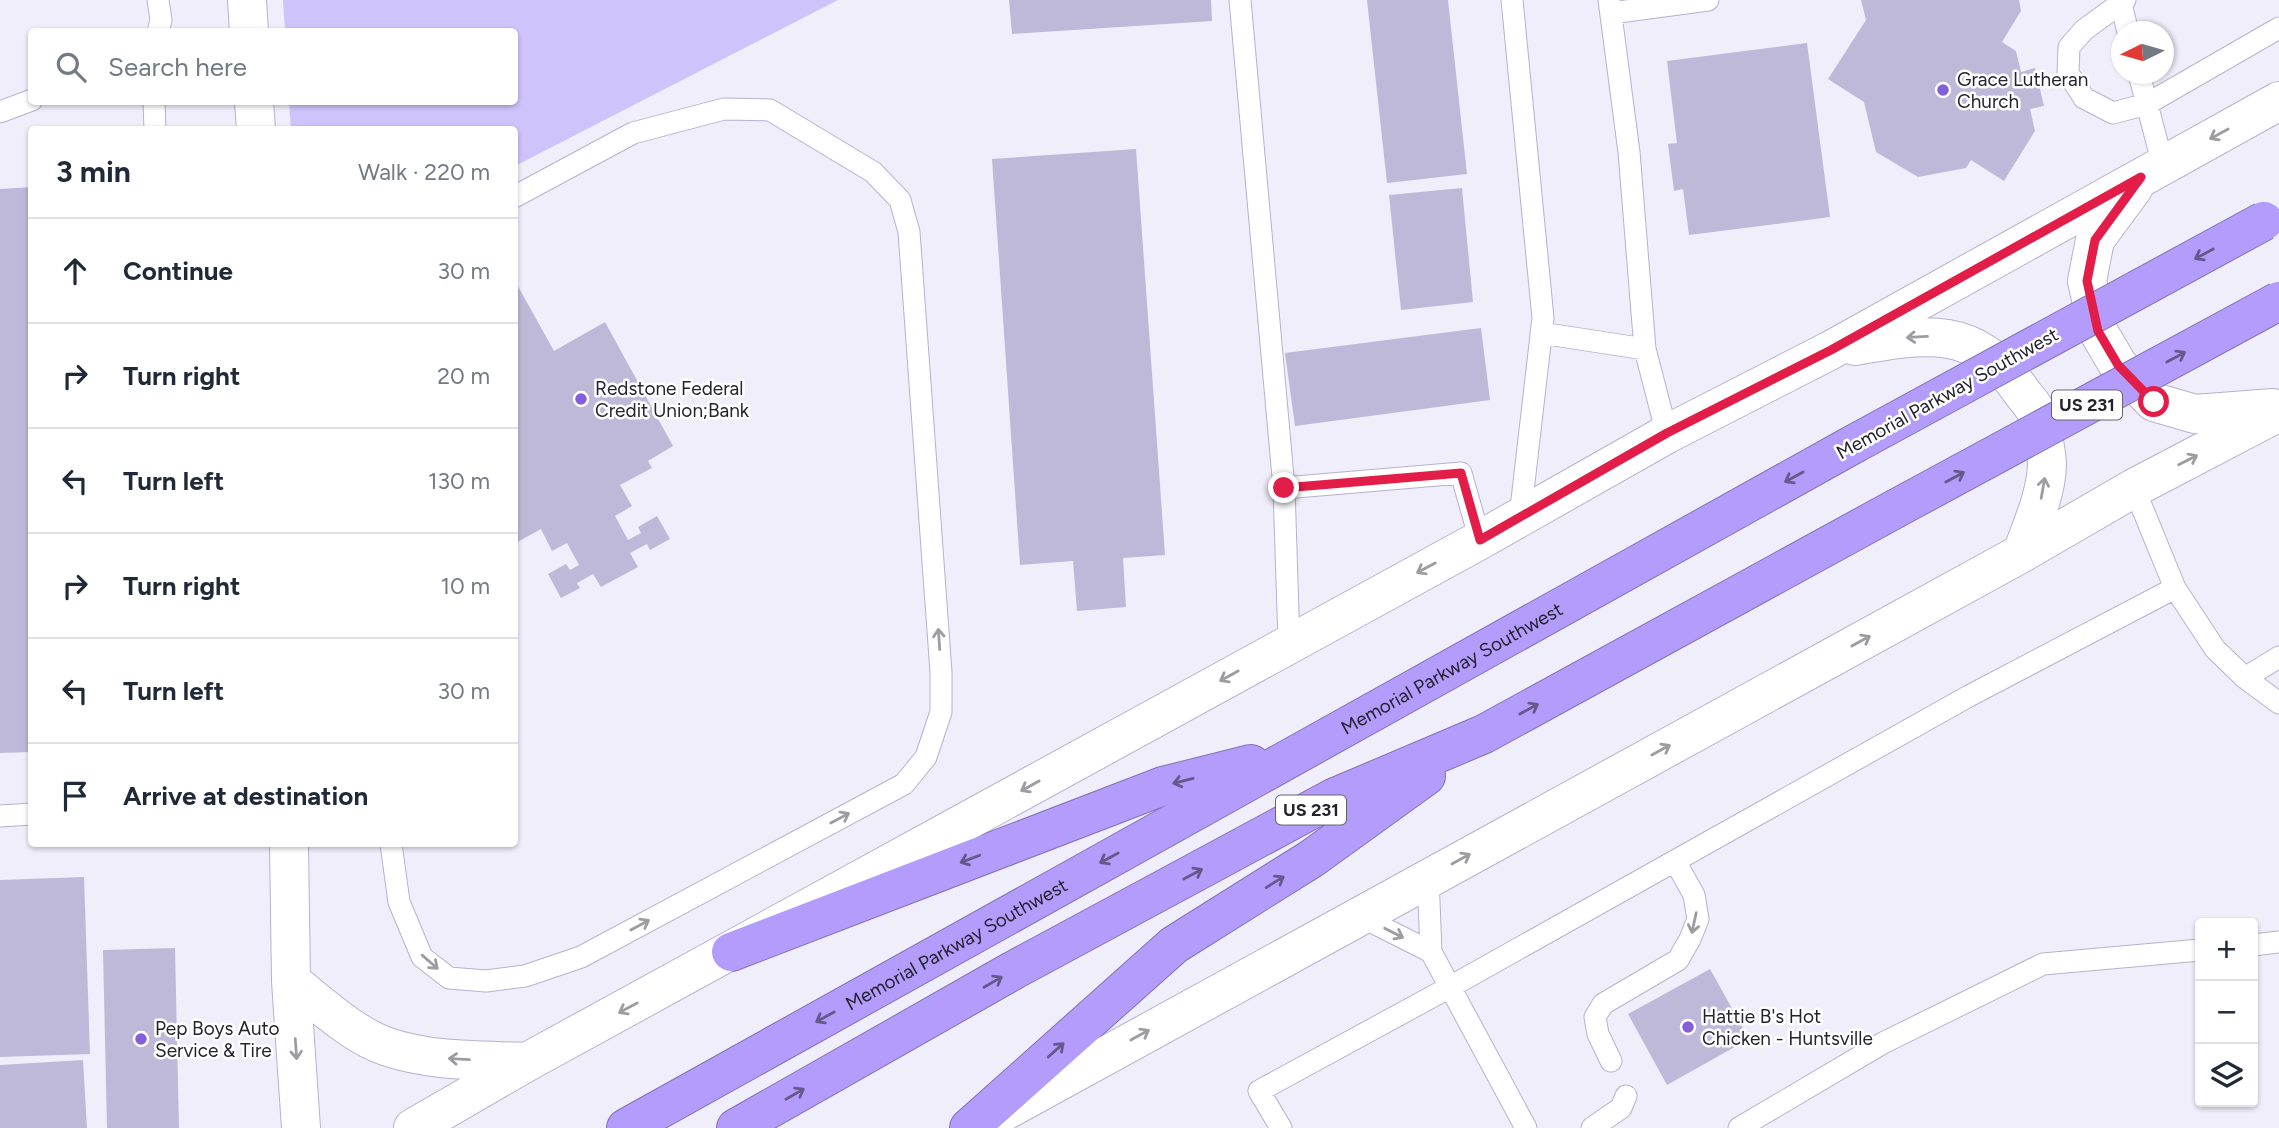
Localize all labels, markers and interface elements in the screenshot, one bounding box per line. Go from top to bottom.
north arrow [2111,21,2174,84]
search box [28,28,518,105]
icon: search [52,48,90,86]
text: Search here [108,51,247,83]
place label: Grace Lutheran Church [1957,68,2088,113]
marker: Grace Lutheran Church [1935,82,1951,98]
one-way arrow [2210,127,2230,141]
text: 3 min [56,153,131,190]
text: Walk · 220 m [358,158,490,186]
one-way arrow [2194,247,2214,261]
icon: ahead [56,252,94,290]
text: Continue [123,255,233,287]
text: 30 m [437,257,490,285]
street label: Memorial Parkway Southwest [1832,323,2062,464]
one-way arrow [1906,331,1929,344]
one-way arrow [2165,350,2186,363]
icon: right [56,357,94,395]
text: Turn right [123,360,240,392]
text: 20 m [437,362,490,390]
place label: Redstone Federal Credit Union;Bank [595,377,750,422]
route start [2138,386,2169,417]
road number: US 231 [2052,390,2122,419]
marker: Redstone Federal Credit Union;Bank [573,391,589,407]
one-way arrow [2178,452,2198,466]
icon: left [56,462,94,500]
text: Turn left [123,465,224,497]
text: 130 m [428,467,490,495]
one-way arrow [1944,470,1964,484]
one-way arrow [1784,471,1805,484]
route end [1268,472,1299,503]
one-way arrow [2037,477,2050,500]
one-way arrow [1416,562,1437,576]
icon: right [56,567,94,605]
text: Turn right [123,570,240,602]
text: 10 m [441,572,490,600]
street label: Memorial Parkway Southwest [1337,598,1567,740]
one-way arrow [932,628,945,651]
one-way arrow [1850,634,1870,648]
one-way arrow [1219,670,1240,683]
icon: left [56,672,94,710]
text: Turn left [123,675,224,707]
text: 30 m [437,677,490,705]
one-way arrow [1518,702,1539,715]
one-way arrow [1650,743,1671,756]
one-way arrow [1172,775,1195,788]
icon: arrive [56,777,94,815]
text: Arrive at destination [123,780,368,812]
one-way arrow [1020,780,1041,793]
road number: US 231 [1276,796,1346,824]
one-way arrow [829,811,850,824]
one-way arrow [1100,851,1120,865]
one-way arrow [1450,852,1471,865]
one-way arrow [959,853,981,866]
one-way arrow [1182,866,1203,880]
street label: Memorial Parkway Southwest [842,874,1071,1015]
one-way arrow [1264,874,1284,888]
one-way arrow [1687,911,1701,934]
one-way arrow [629,918,649,932]
map controls [2195,918,2258,1107]
button: + [2195,918,2258,981]
one-way arrow [1383,927,1404,941]
one-way arrow [420,954,438,970]
one-way arrow [982,975,1003,988]
button: − [2195,981,2258,1044]
one-way arrow [619,1001,639,1015]
place label: Hattie B's Hot Chicken - Huntsville [1702,1005,1873,1050]
one-way arrow [815,1011,836,1024]
place label: Pep Boys Auto Service & Tire [155,1017,280,1062]
marker: Hattie B's Hot Chicken - Huntsville [1680,1019,1696,1035]
one-way arrow [1129,1028,1150,1041]
marker: Pep Boys Auto Service & Tire [133,1031,149,1047]
one-way arrow [290,1037,303,1059]
one-way arrow [1047,1042,1065,1058]
button: layers [2195,1044,2258,1107]
one-way arrow [448,1052,471,1065]
one-way arrow [785,1087,805,1101]

